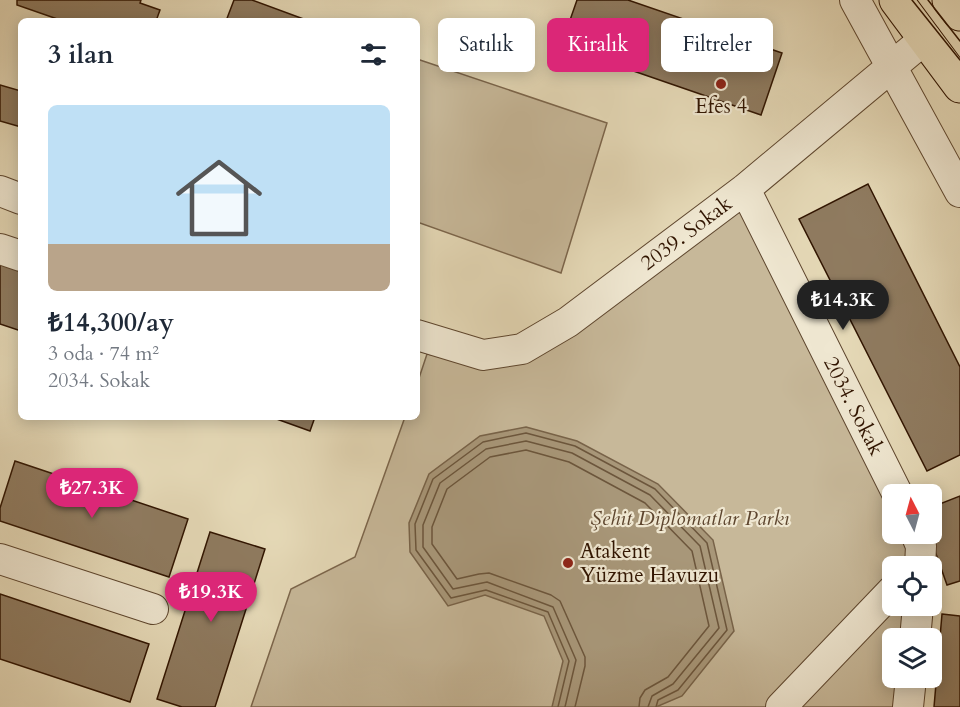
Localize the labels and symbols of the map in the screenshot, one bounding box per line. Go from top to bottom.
marker: Efes 4 [714,77,728,91]
place label: Efes 4 [695,92,747,121]
street label: 2039. Sokak [635,189,739,277]
pin: ₺14.3K [794,280,892,331]
street label: 2034. Sokak [816,352,891,461]
pin: ₺27.3K [43,468,141,519]
north arrow [882,484,942,544]
park label: Şehit Diplomatlar Parkı [591,504,790,533]
place label: Atakent Yüzme Havuzu [580,537,719,590]
marker: Atakent Yüzme Havuzu [561,556,575,570]
pin: ₺19.3K [162,572,260,623]

